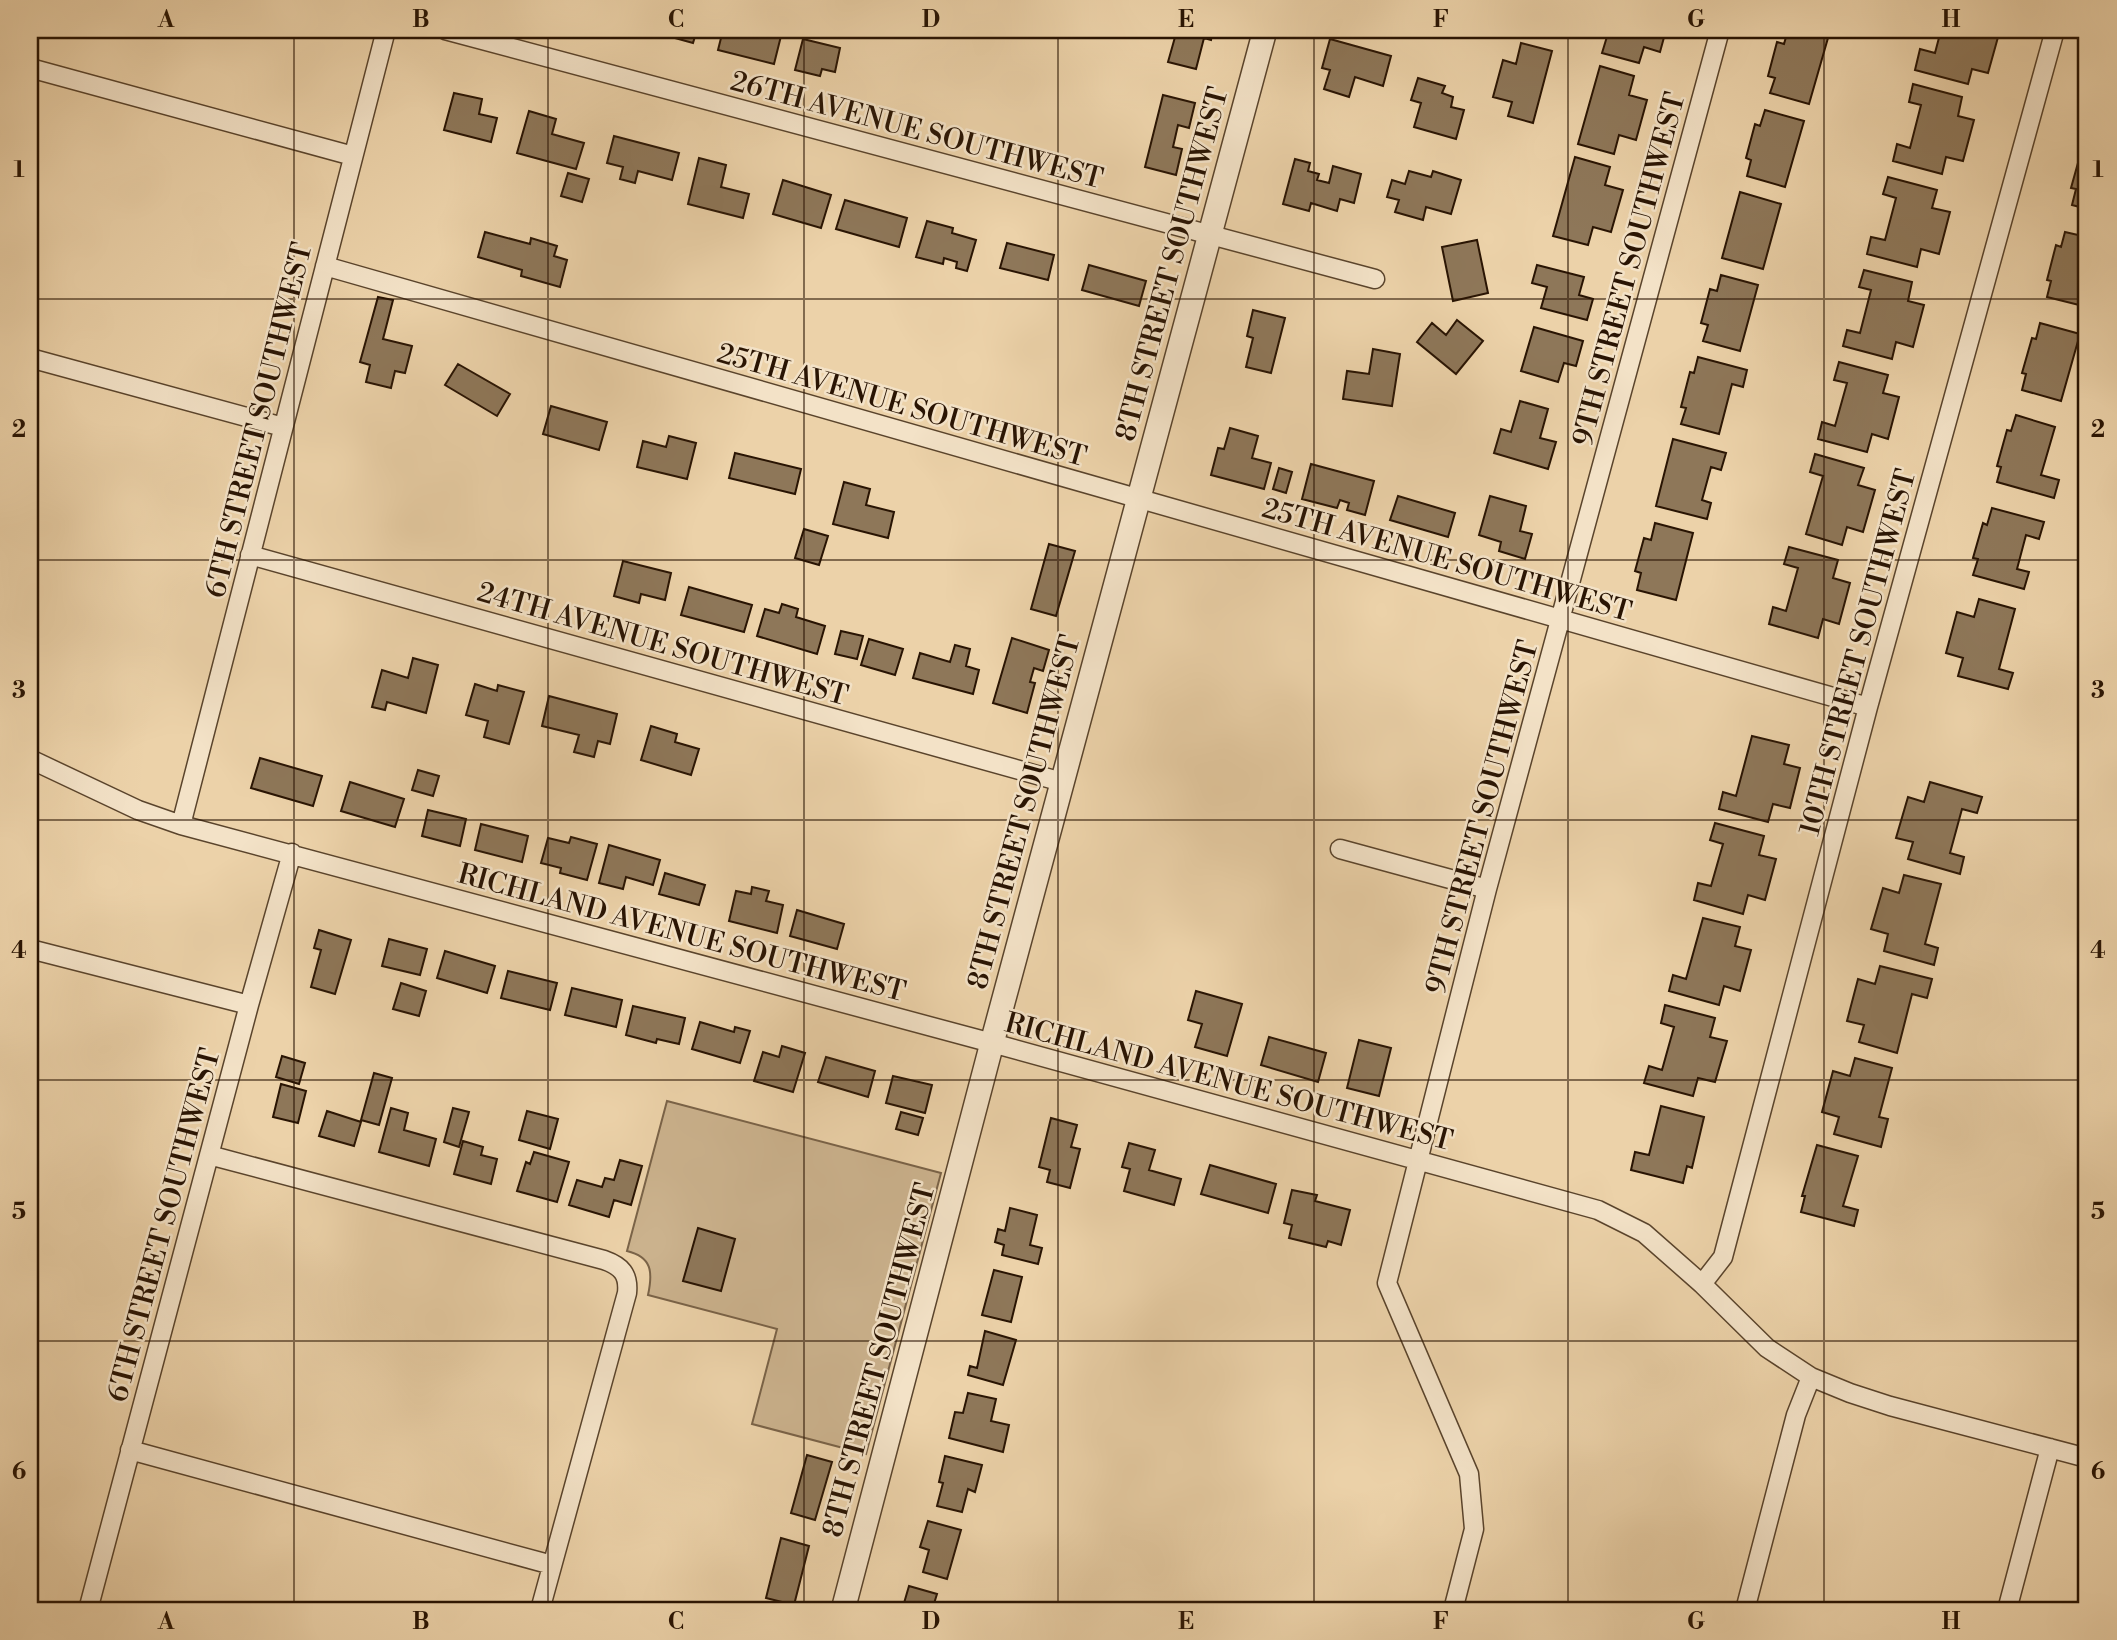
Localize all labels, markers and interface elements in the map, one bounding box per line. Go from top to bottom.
text: A [157,6,175,34]
text: B [412,6,430,34]
text: C [668,6,684,34]
text: D [922,6,940,34]
text: E [1178,6,1194,34]
text: F [1433,6,1449,34]
text: G [1687,6,1705,34]
text: H [1942,6,1961,34]
street label: 26TH AVENUE SOUTHWEST [727,64,1107,197]
street label: 8TH STREET SOUTHWEST [1108,84,1237,445]
street label: 9TH STREET SOUTHWEST [1565,89,1694,450]
text: 1 [13,156,25,184]
text: 1 [2092,156,2104,184]
street label: 6TH STREET SOUTHWEST [198,239,321,602]
street label: 25TH AVENUE SOUTHWEST [713,336,1090,475]
text: 2 [12,416,26,444]
text: 2 [2091,416,2105,444]
street label: 10TH STREET SOUTHWEST [1793,465,1924,839]
street label: 25TH AVENUE SOUTHWEST [1258,491,1635,630]
street label: 24TH AVENUE SOUTHWEST [473,575,852,714]
street label: 8TH STREET SOUTHWEST [960,632,1089,993]
street label: 9TH STREET SOUTHWEST [1418,637,1547,998]
text: 3 [12,677,26,705]
text: 3 [2091,677,2105,705]
street label: RICHLAND AVENUE SOUTHWEST [454,857,909,1010]
text: 4 [11,937,27,965]
text: 4 [2090,937,2106,965]
street label: RICHLAND AVENUE SOUTHWEST [1001,1006,1456,1159]
street label: 6TH STREET SOUTHWEST [100,1045,229,1406]
street label: 8TH STREET SOUTHWEST [815,1180,944,1541]
text: 5 [12,1198,26,1226]
text: 5 [2091,1198,2105,1226]
text: 6 [12,1458,26,1486]
text: 6 [2091,1458,2105,1486]
text: A [157,1608,175,1636]
text: B [412,1608,430,1636]
text: C [668,1608,684,1636]
text: D [922,1608,940,1636]
text: E [1178,1608,1194,1636]
text: F [1433,1608,1449,1636]
text: G [1687,1608,1705,1636]
text: H [1942,1608,1961,1636]

